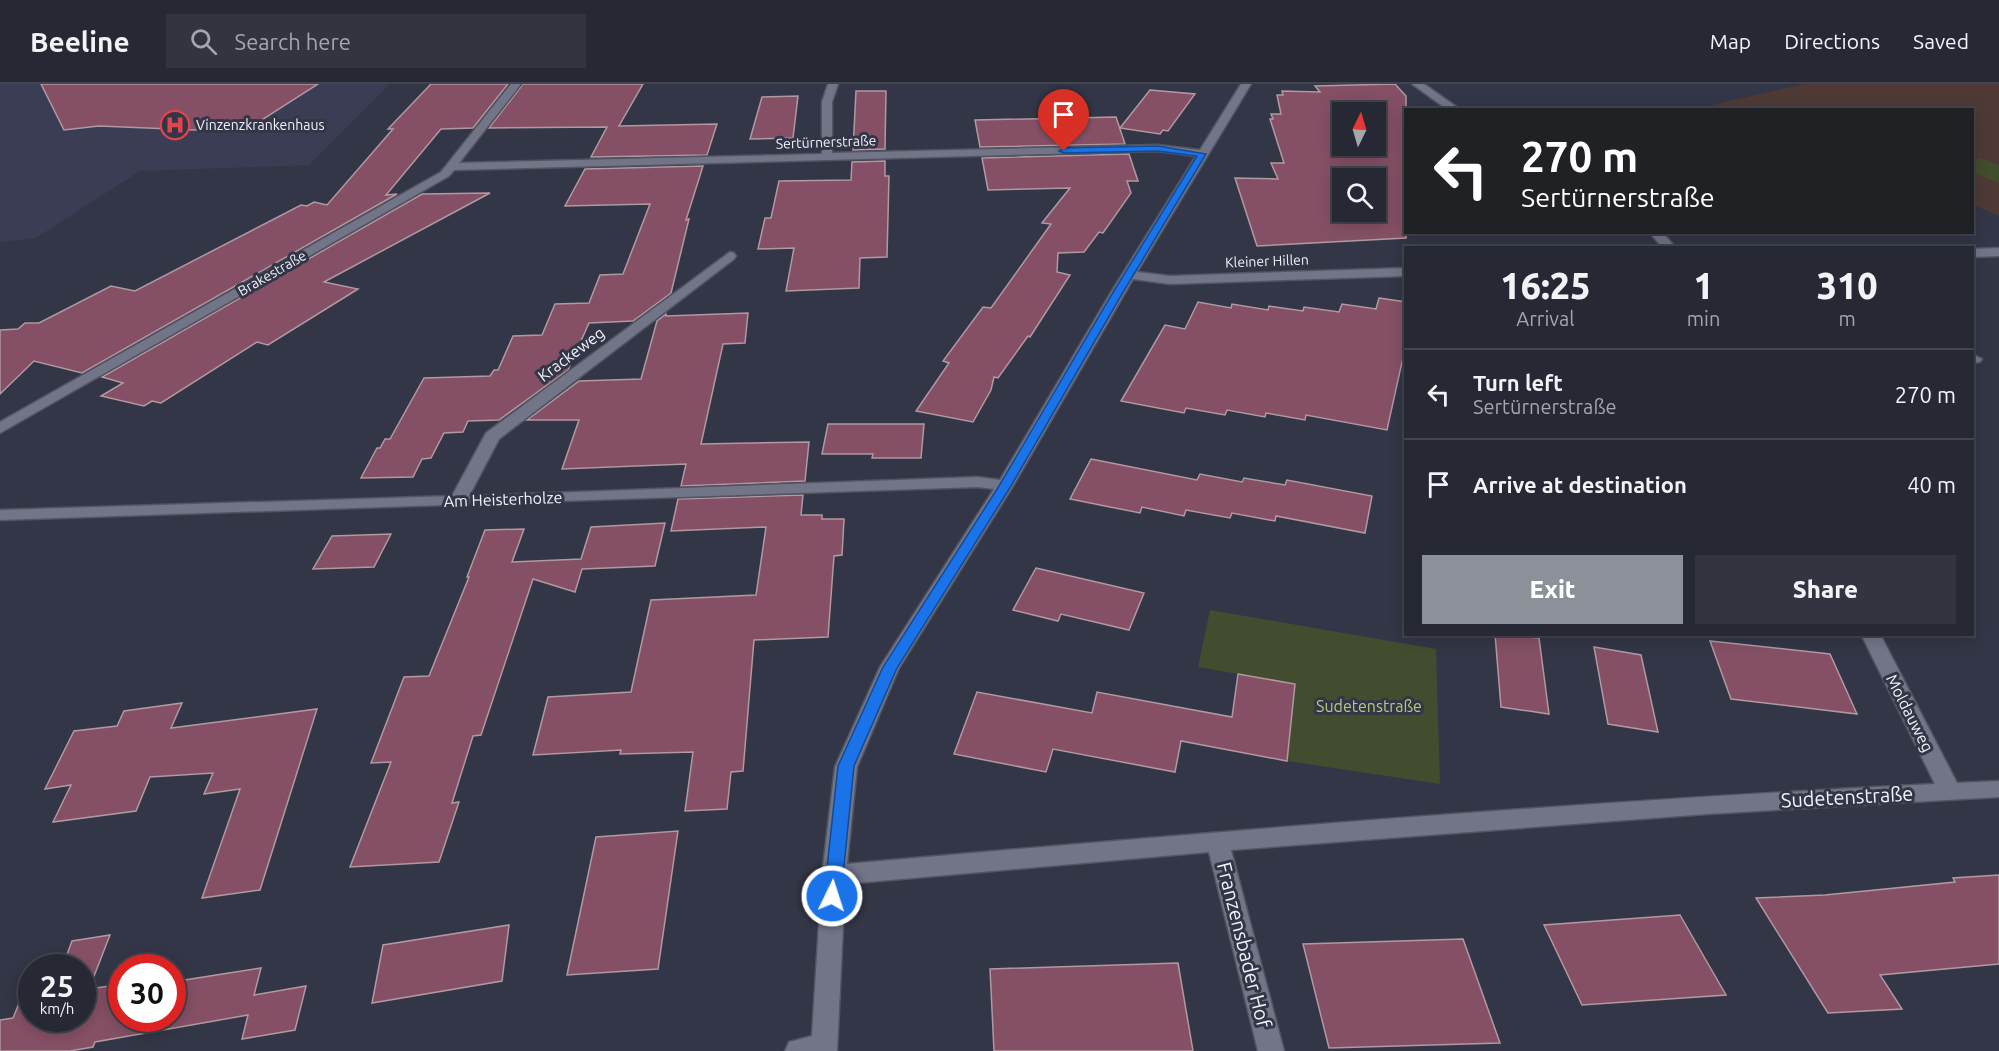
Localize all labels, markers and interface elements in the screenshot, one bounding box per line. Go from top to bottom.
search box [166,14,586,68]
icon: search [187,25,220,58]
text: Beeline [30,26,130,57]
text: Search here [235,29,351,54]
text: Map [1710,29,1751,53]
text: Directions [1784,29,1880,53]
text: Saved [1913,29,1969,53]
pin [1038,89,1089,151]
icon: arrive [1047,98,1080,131]
north arrow [1332,102,1386,156]
map controls [1332,102,1386,222]
hospital icon: Vinzenzkrankenhaus [159,109,191,141]
place label: Vinzenzkrankenhaus [196,117,325,133]
street label: Sertürnerstraße [776,132,876,152]
icon: left [1422,132,1500,210]
text: 270 m [1521,133,1638,180]
button: search [1332,168,1386,222]
text: Sertürnerstraße [1521,182,1715,212]
street label: Brakestraße [235,247,309,299]
street label: Kleiner Hillen [1225,252,1309,270]
text: 16:25 [1500,265,1590,306]
text: 1 [1693,265,1714,306]
text: 310 [1817,265,1878,306]
text: Arrival [1516,307,1575,330]
text: min [1687,307,1720,330]
text: m [1839,307,1856,330]
street label: Krackeweg [534,323,608,385]
text: Turn left [1473,370,1563,395]
icon: left [1422,378,1455,411]
text: 270 m [1895,382,1956,407]
text: Sertürnerstraße [1473,395,1616,418]
icon: arrive [1422,468,1455,501]
text: Arrive at destination [1473,472,1687,497]
text: 40 m [1907,472,1956,497]
street label: Am Heisterholze [443,488,563,510]
button: Exit [1422,555,1683,624]
button: Share [1695,555,1956,624]
street label: Moldauweg [1883,671,1937,755]
park label: Sudetenstraße [1316,697,1422,715]
street label: Sudetenstraße [1780,782,1914,811]
street label: Franzensbader Hof [1213,860,1276,1030]
position arrow [800,864,864,928]
speed limit sign: 30 [108,954,186,1032]
text: 25 [40,969,74,1003]
text: km/h [40,1000,74,1017]

